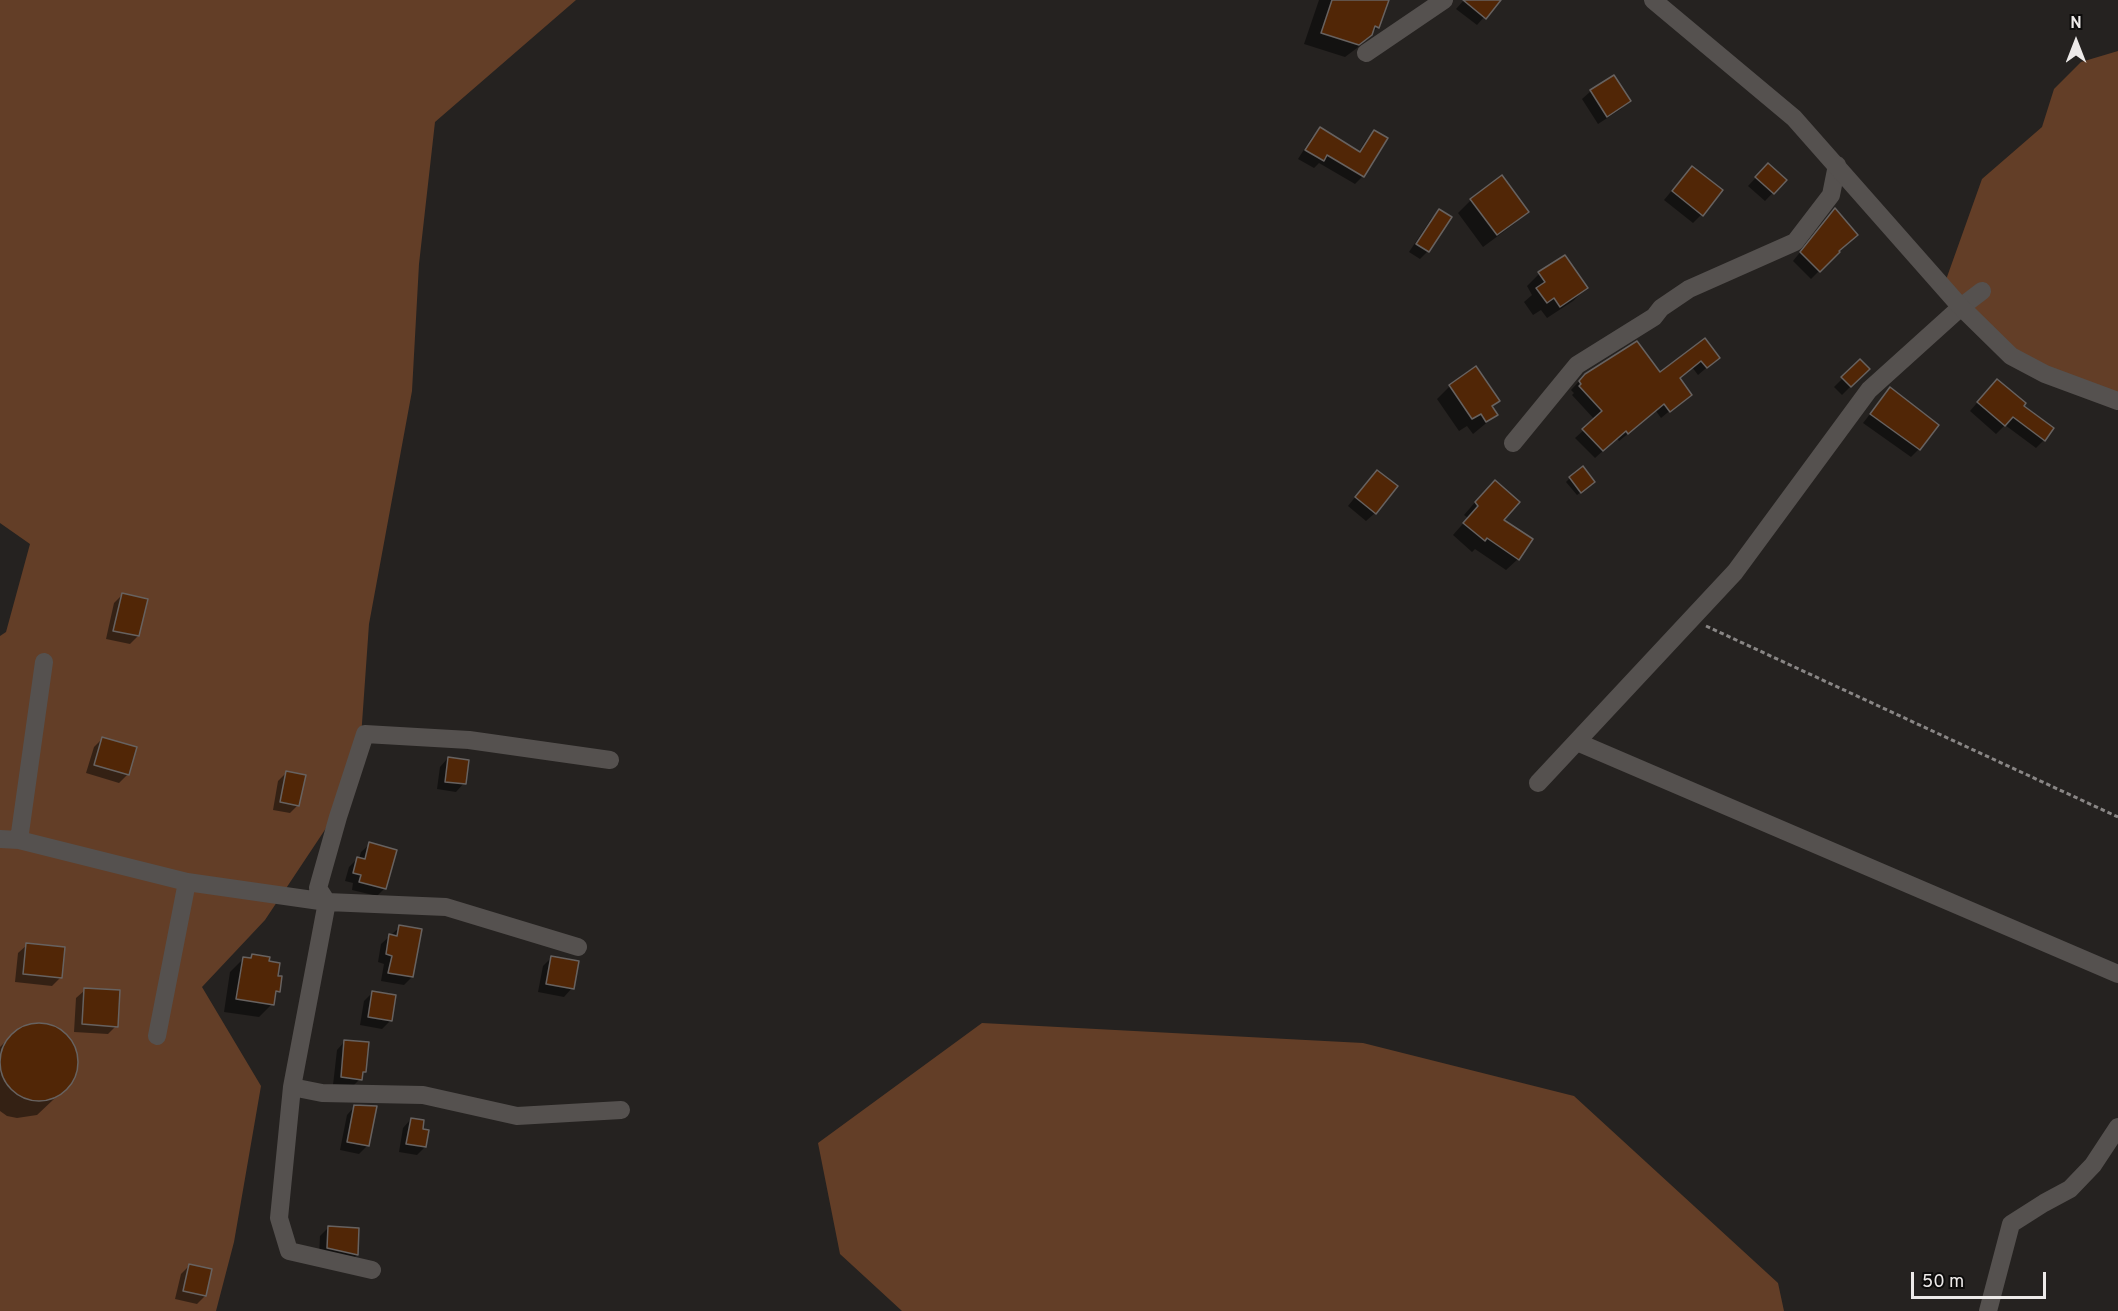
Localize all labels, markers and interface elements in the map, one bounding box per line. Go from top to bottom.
north arrow [2046,12,2106,72]
text: N [2070,14,2082,34]
scale bar [1914,1260,2049,1298]
text: 50 m [1922,1271,1964,1294]

